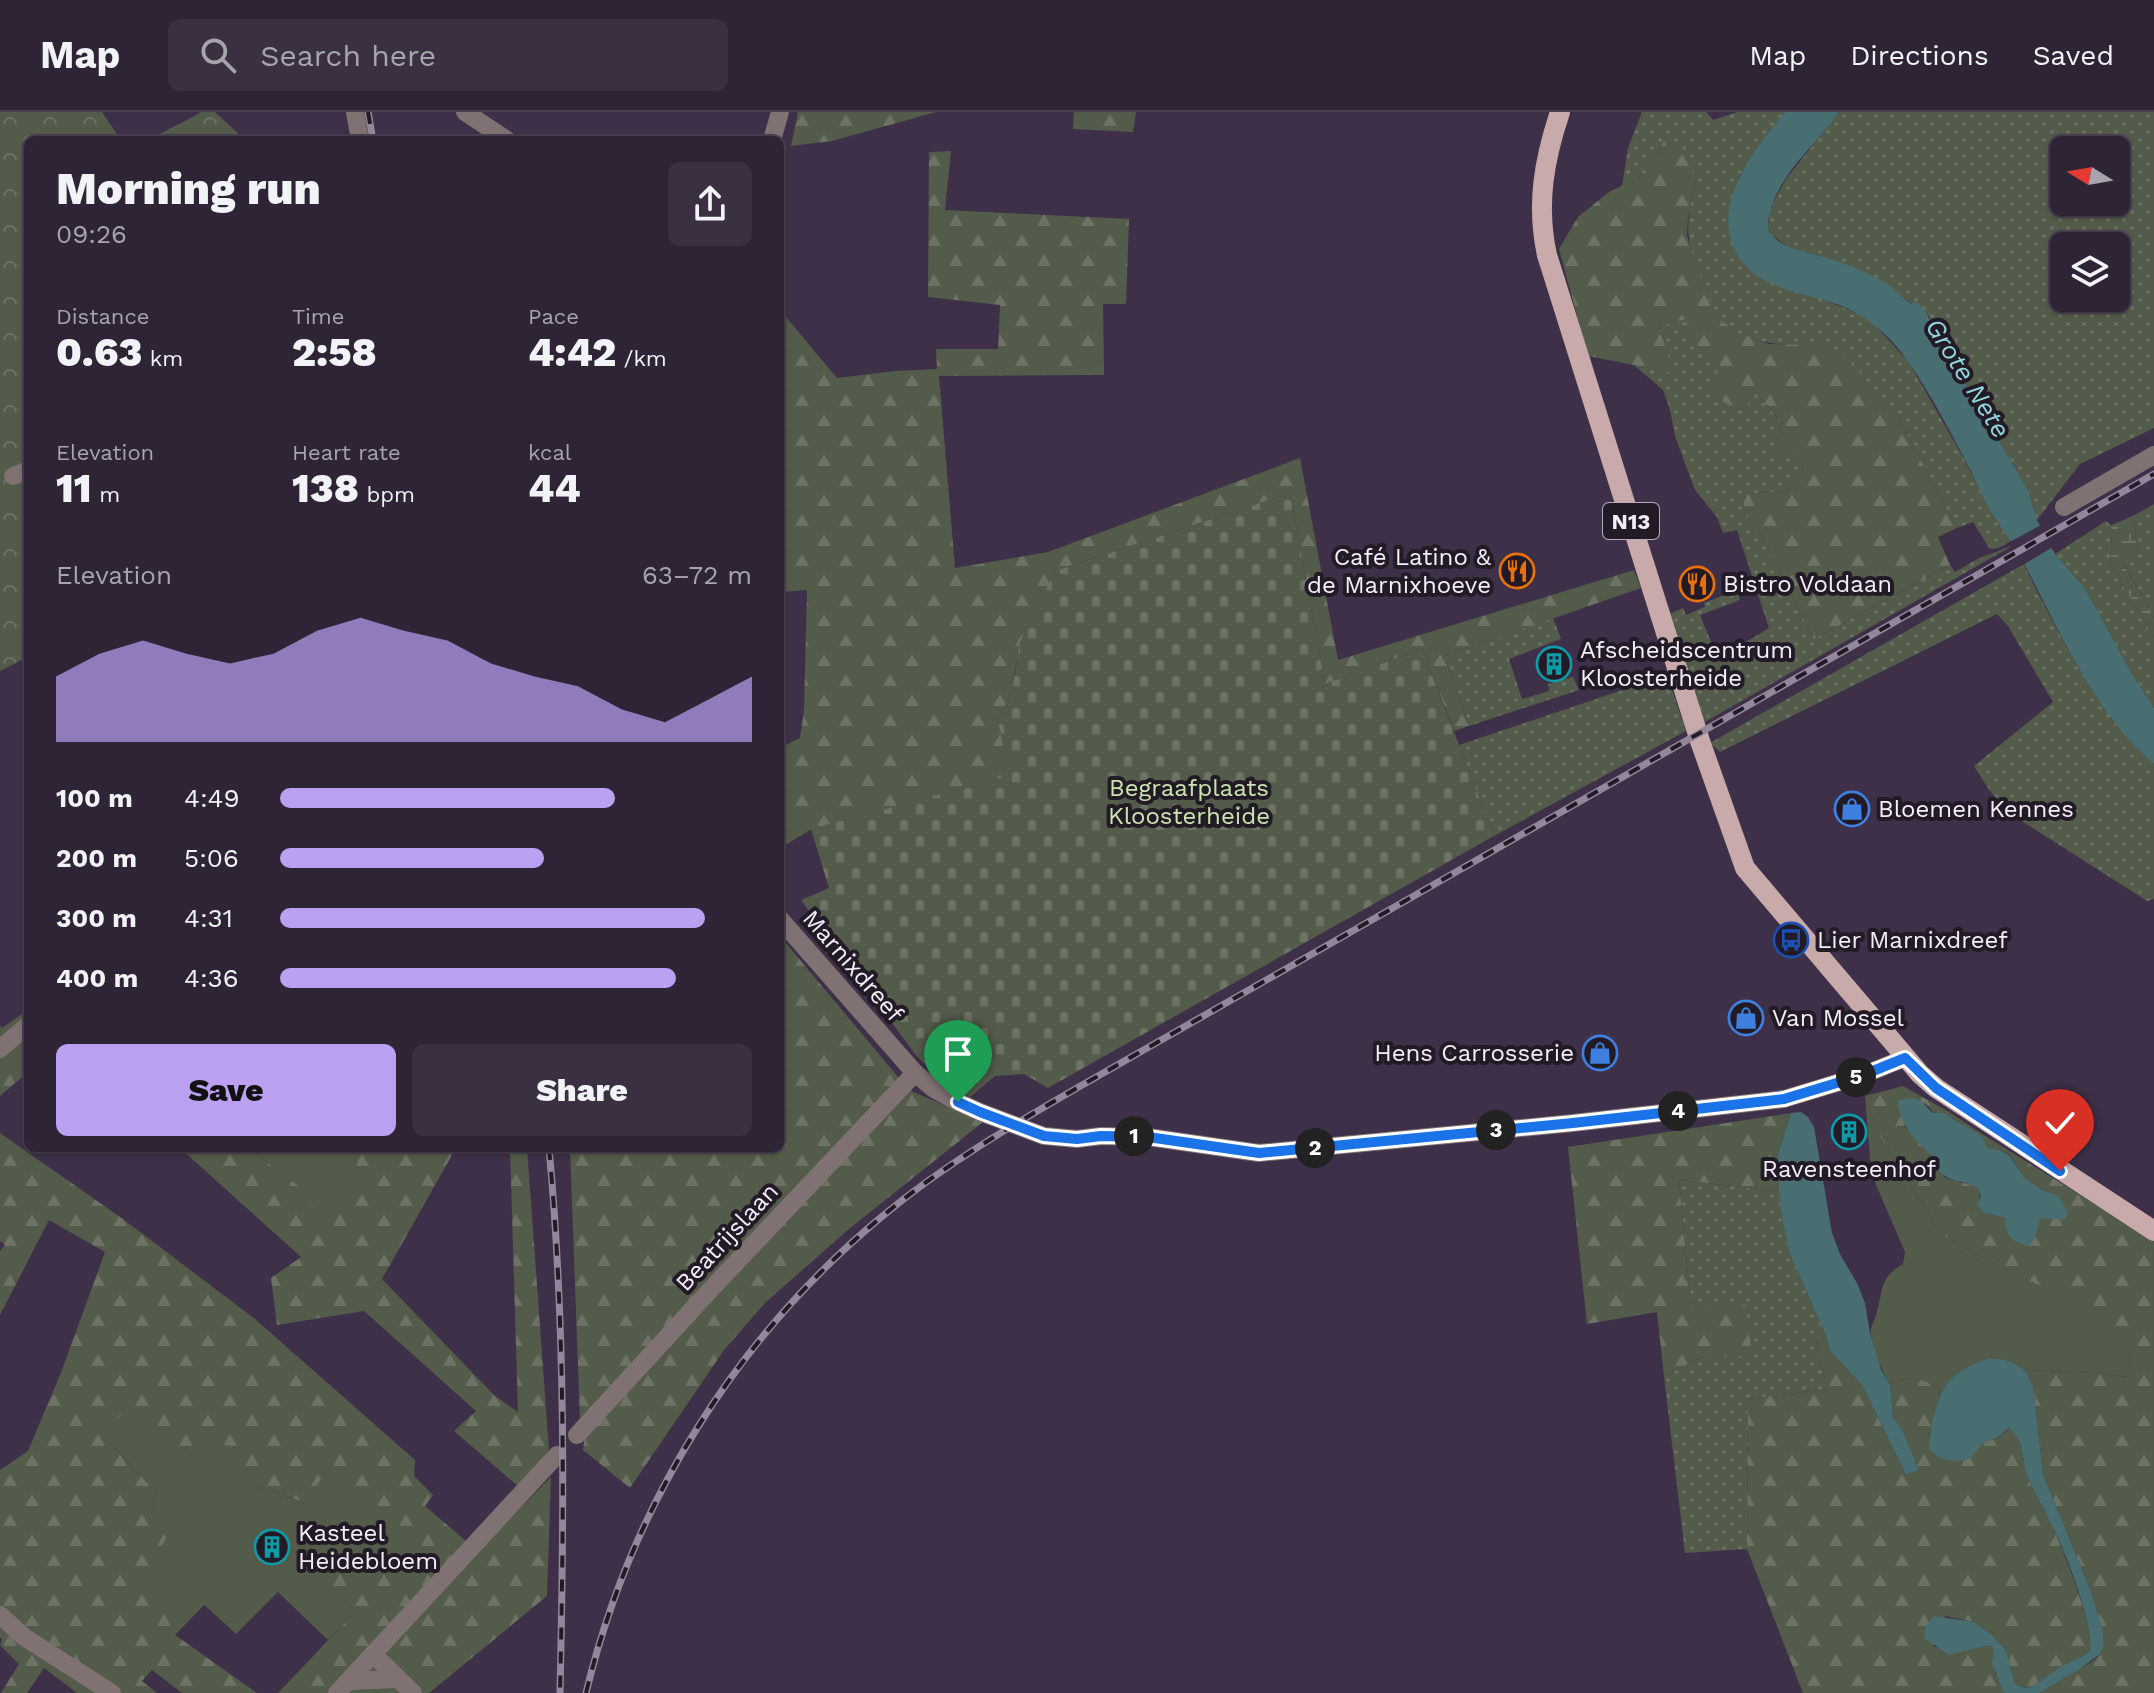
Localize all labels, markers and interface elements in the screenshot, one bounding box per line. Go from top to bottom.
search box [168,19,728,91]
text: Map [40,33,120,77]
icon: search [196,33,240,77]
text: Search here [260,38,436,73]
text: Map [1749,39,1806,72]
text: Directions [1850,39,1989,72]
text: Saved [2033,39,2114,72]
north arrow [2050,136,2130,216]
map controls [2050,136,2130,312]
button: share [668,162,752,246]
text: Morning run [56,163,321,215]
text: 09:26 [56,219,127,249]
button: layers [2050,232,2130,312]
text: Distance [56,304,150,329]
text: Time [292,304,344,329]
text: Pace [528,304,579,329]
water label: Grote Nete [1919,313,2017,443]
text: 0.63 [56,329,142,376]
text: 2:58 [292,329,377,376]
text: 4:42 [528,329,616,376]
text: km [142,346,183,371]
text: /km [616,346,667,371]
text: Elevation [56,440,154,465]
text: Heart rate [292,440,401,465]
text: kcal [528,440,572,465]
text: 11 [56,465,92,512]
text: 138 [292,465,359,512]
text: 44 [528,465,581,512]
text: m [92,482,120,507]
text: bpm [359,482,415,507]
road number: N13 [1603,503,1659,539]
place label: Café Latino & de Marnixhoeve [1307,543,1492,599]
restaurant icon: Café Latino & de Marnixhoeve [1498,552,1536,590]
text: Elevation [56,560,172,590]
text: 63–72 m [642,560,752,590]
restaurant icon: Bistro Voldaan [1678,565,1716,603]
place label: Bistro Voldaan [1723,570,1892,598]
place label: Afscheidscentrum Kloosterheide [1580,636,1793,692]
building icon: Afscheidscentrum Kloosterheide [1535,645,1573,683]
park label: Begraafplaats Kloosterheide [1108,774,1270,830]
text: 100 m [56,783,133,813]
text: 4:49 [184,783,240,813]
shop icon: Bloemen Kennes [1833,790,1871,828]
place label: Bloemen Kennes [1878,795,2074,823]
text: 200 m [56,843,137,873]
text: 5:06 [184,843,239,873]
text: 300 m [56,903,137,933]
text: 4:31 [184,903,233,933]
street label: Marnixdreef [797,904,909,1028]
bus stop icon: Lier Marnixdreef [1772,921,1810,959]
place label: Lier Marnixdreef [1817,926,2008,954]
text: 400 m [56,963,138,993]
text: 4:36 [184,963,239,993]
shop icon: Van Mossel [1727,999,1765,1037]
place label: Van Mossel [1772,1004,1905,1032]
pin [924,1020,992,1102]
icon: arrive [936,1032,980,1076]
shop icon: Hens Carrosserie [1581,1034,1619,1072]
place label: Hens Carrosserie [1374,1039,1574,1067]
button: Save [56,1044,396,1136]
button: Share [412,1044,752,1136]
pin: 5 [1836,1057,1876,1097]
text: 5 [1850,1064,1862,1089]
pin [2026,1089,2094,1171]
pin: 4 [1658,1091,1698,1131]
text: 4 [1671,1098,1685,1123]
icon: check [2038,1101,2082,1145]
pin: 3 [1476,1110,1516,1150]
building icon: Ravensteenhof [1830,1113,1868,1151]
pin: 1 [1114,1116,1154,1156]
text: 3 [1489,1117,1503,1142]
text: 1 [1129,1123,1139,1148]
pin: 2 [1295,1128,1335,1168]
text: 2 [1308,1135,1322,1160]
place label: Ravensteenhof [1762,1155,1937,1183]
street label: Beatrijslaan [670,1177,784,1297]
place label: Kasteel Heidebloem [298,1519,438,1575]
building icon: Kasteel Heidebloem [253,1528,291,1566]

